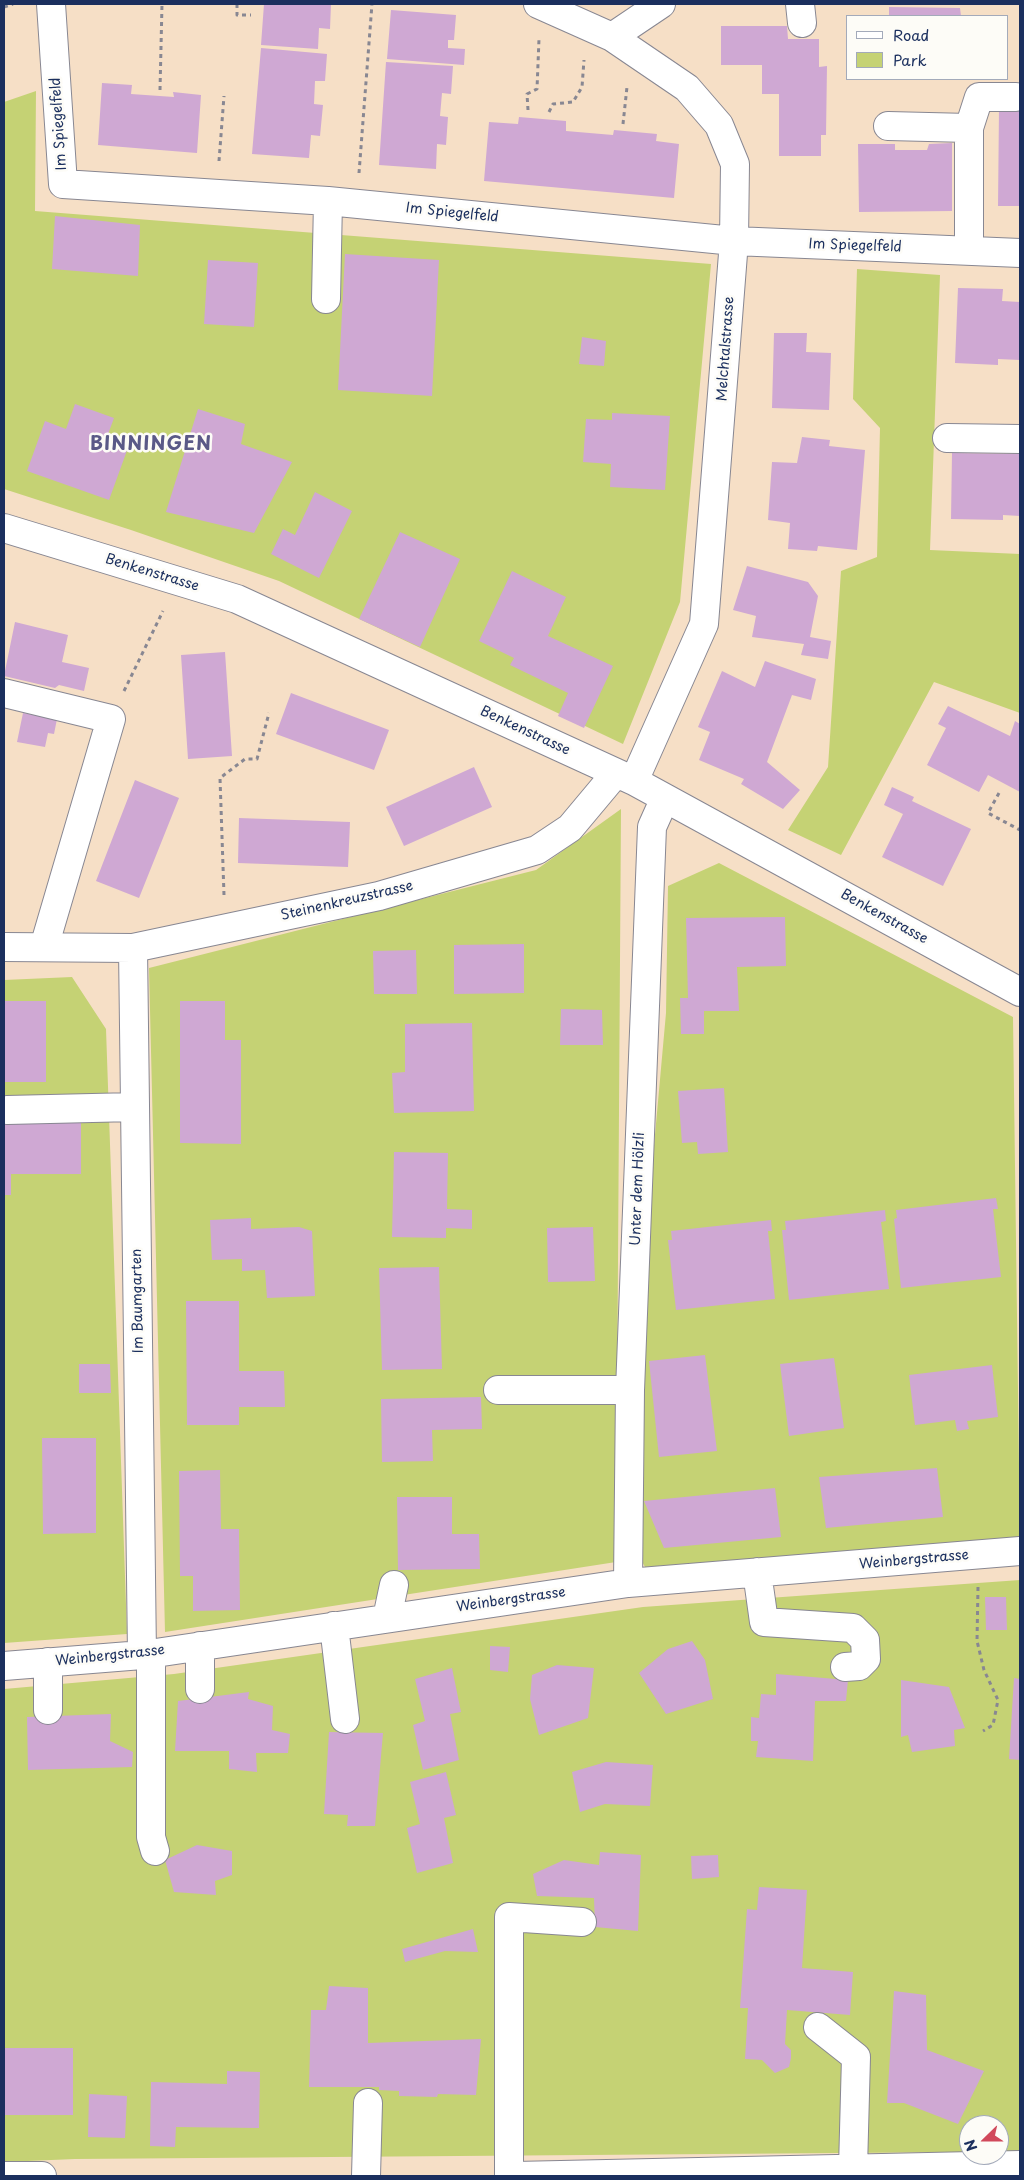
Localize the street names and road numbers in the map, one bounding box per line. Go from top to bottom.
street label: Im Spiegelfeld [47,77,71,171]
street label: Im Spiegelfeld [405,200,499,226]
street label: Im Spiegelfeld [808,236,902,256]
street label: Melchtalstrasse [714,296,738,402]
street label: Benkenstrasse [103,551,201,595]
street label: Benkenstrasse [477,703,573,759]
street label: Steinenkreuzstrasse [279,878,415,924]
street label: Benkenstrasse [837,886,931,948]
street label: Unter dem Hölzli [628,1132,648,1246]
street label: Im Baumgarten [129,1248,147,1354]
street label: Weinbergstrasse [858,1547,970,1573]
street label: Weinbergstrasse [455,1584,567,1616]
street label: Weinbergstrasse [54,1642,166,1670]

